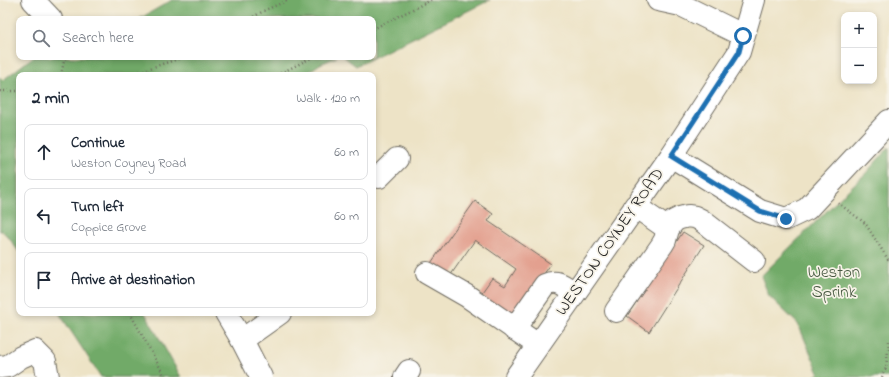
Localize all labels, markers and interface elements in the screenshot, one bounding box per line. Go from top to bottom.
map controls [841,12,877,84]
button: + [841,12,877,48]
search box [16,16,376,60]
icon: search [30,27,52,49]
text: Search here [62,27,134,49]
route start [734,27,752,45]
button: − [841,48,877,84]
text: 2 min [32,86,69,111]
text: Walk · 120 m [296,89,360,108]
text: Continue [71,132,125,154]
icon: ahead [33,141,55,163]
text: 60 m [334,143,359,162]
text: Weston Coyney Road [71,154,186,173]
street label: WESTON COYNEY ROAD [550,163,670,321]
text: Turn left [71,196,124,218]
icon: left [33,205,55,227]
text: 60 m [334,207,359,226]
route end [777,210,795,228]
text: Coppice Grove [71,218,146,237]
park label: Weston Sprink [808,260,860,305]
icon: arrive [33,269,55,291]
text: Arrive at destination [71,269,195,291]

